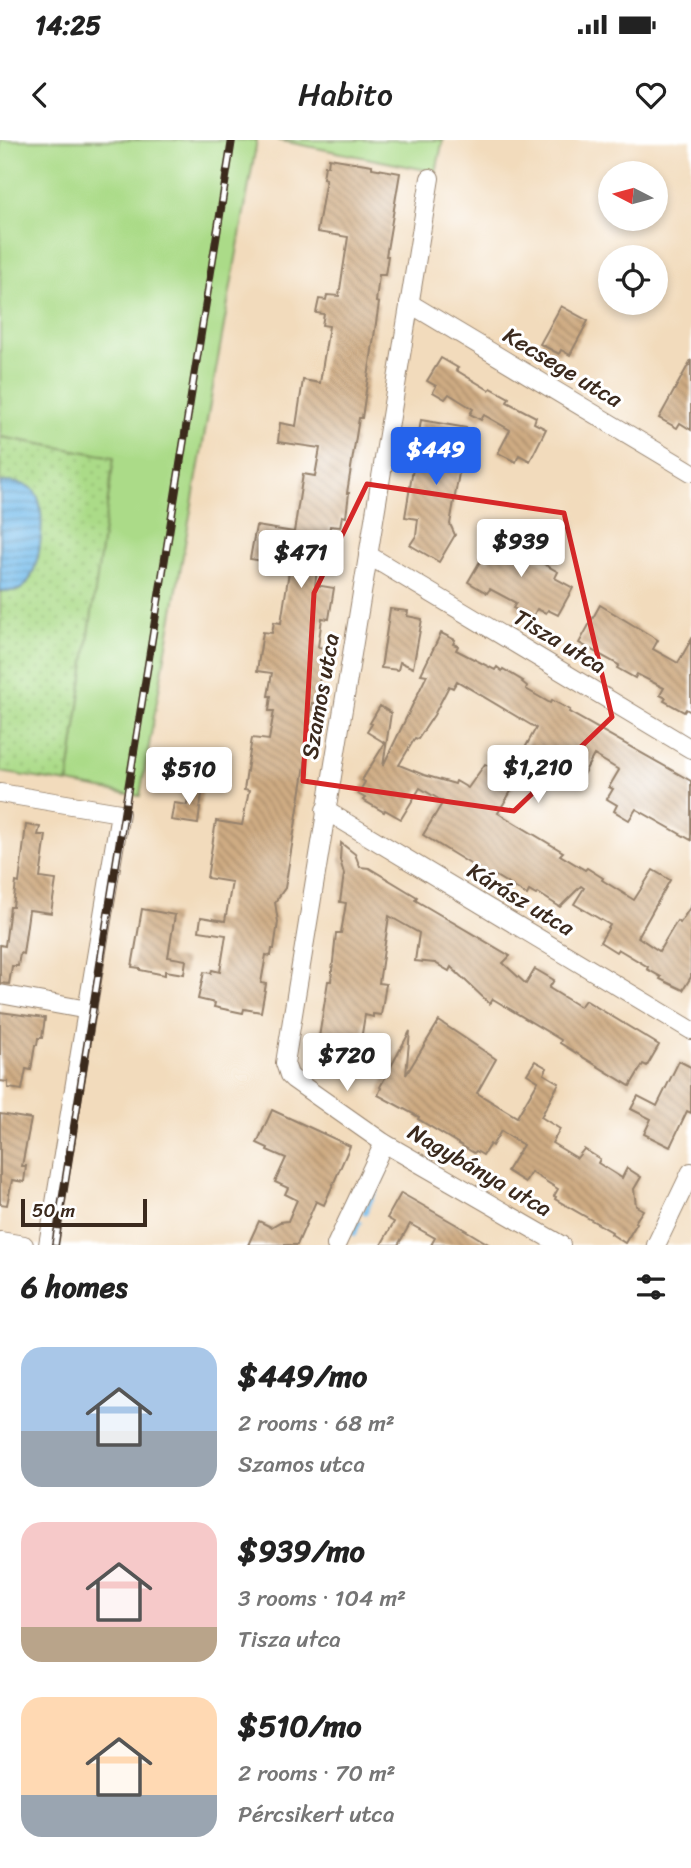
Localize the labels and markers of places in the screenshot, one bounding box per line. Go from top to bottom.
pin: $449 [395,428,477,487]
pin: $939 [480,520,562,579]
pin: $471 [260,531,342,590]
pin: $1,210 [481,746,595,805]
pin: $510 [148,748,230,807]
pin: $720 [306,1034,388,1093]

